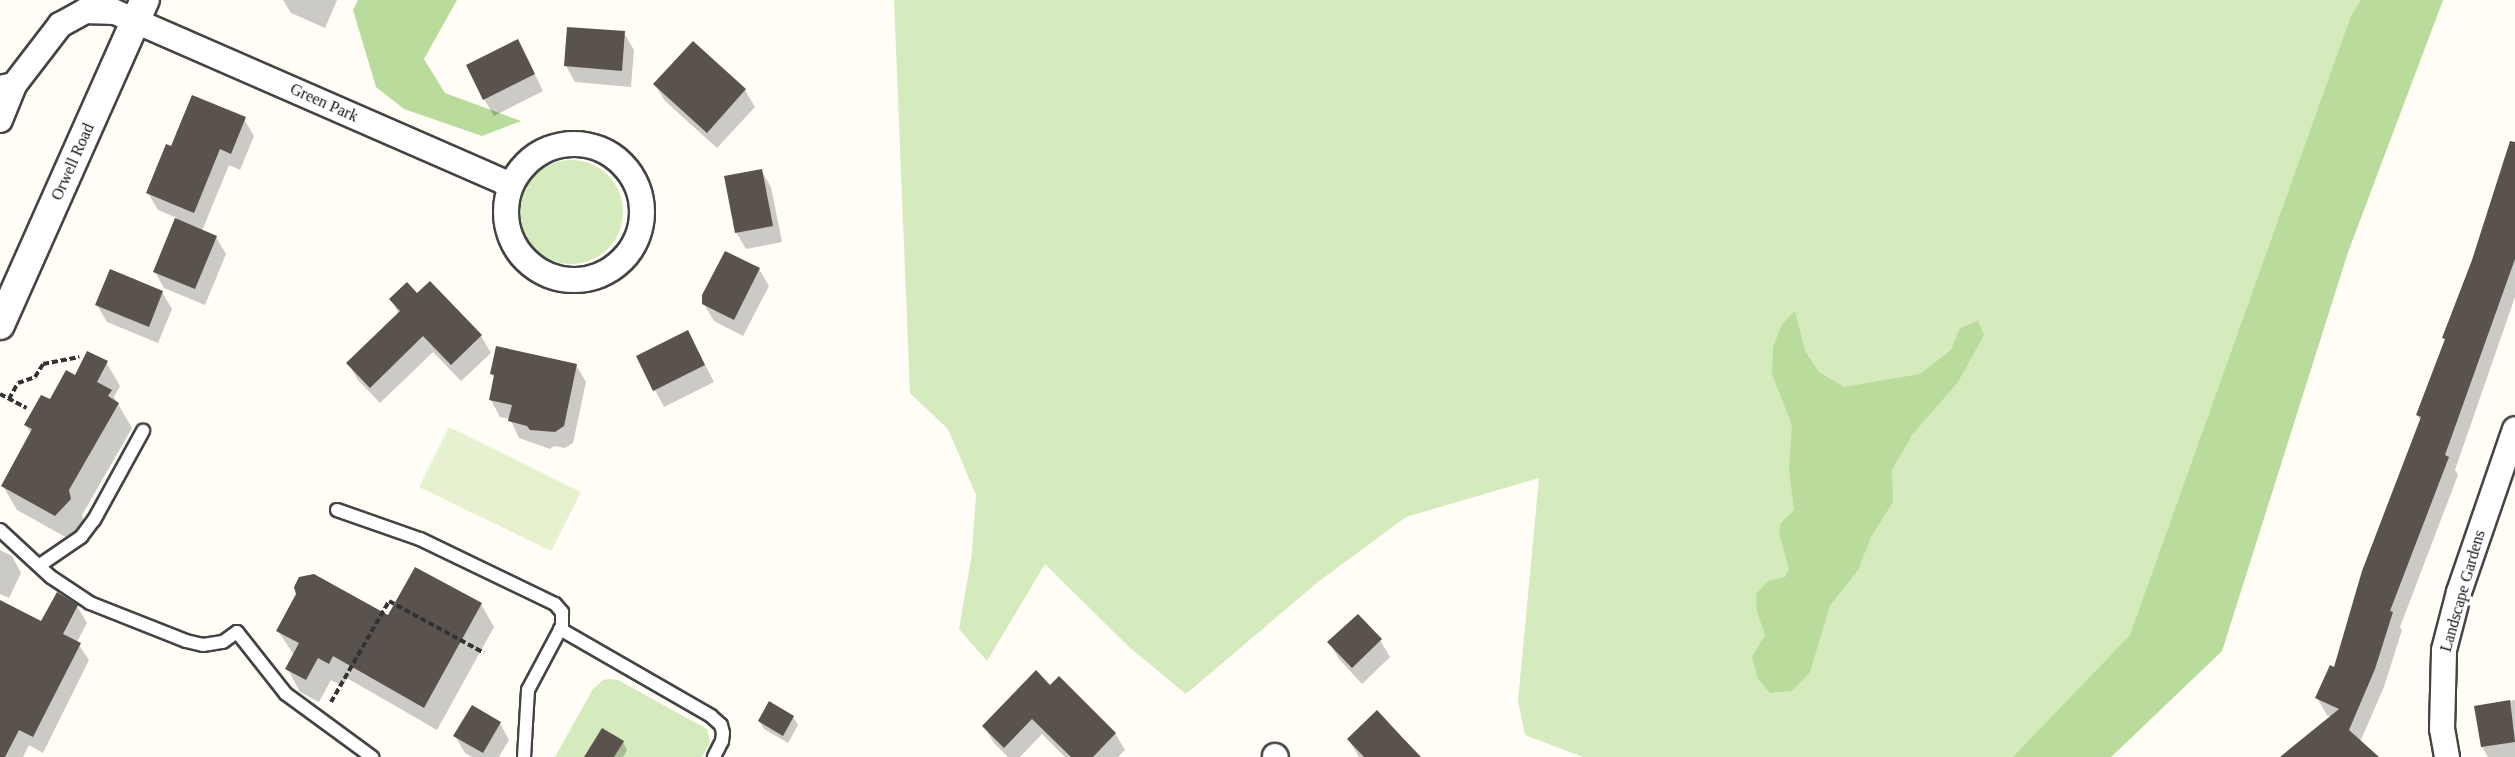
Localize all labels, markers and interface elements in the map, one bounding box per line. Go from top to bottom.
street label: Green Park [287,80,361,126]
street label: Orwell Road [48,121,98,203]
street label: Landscape Gardens [2436,528,2490,654]

